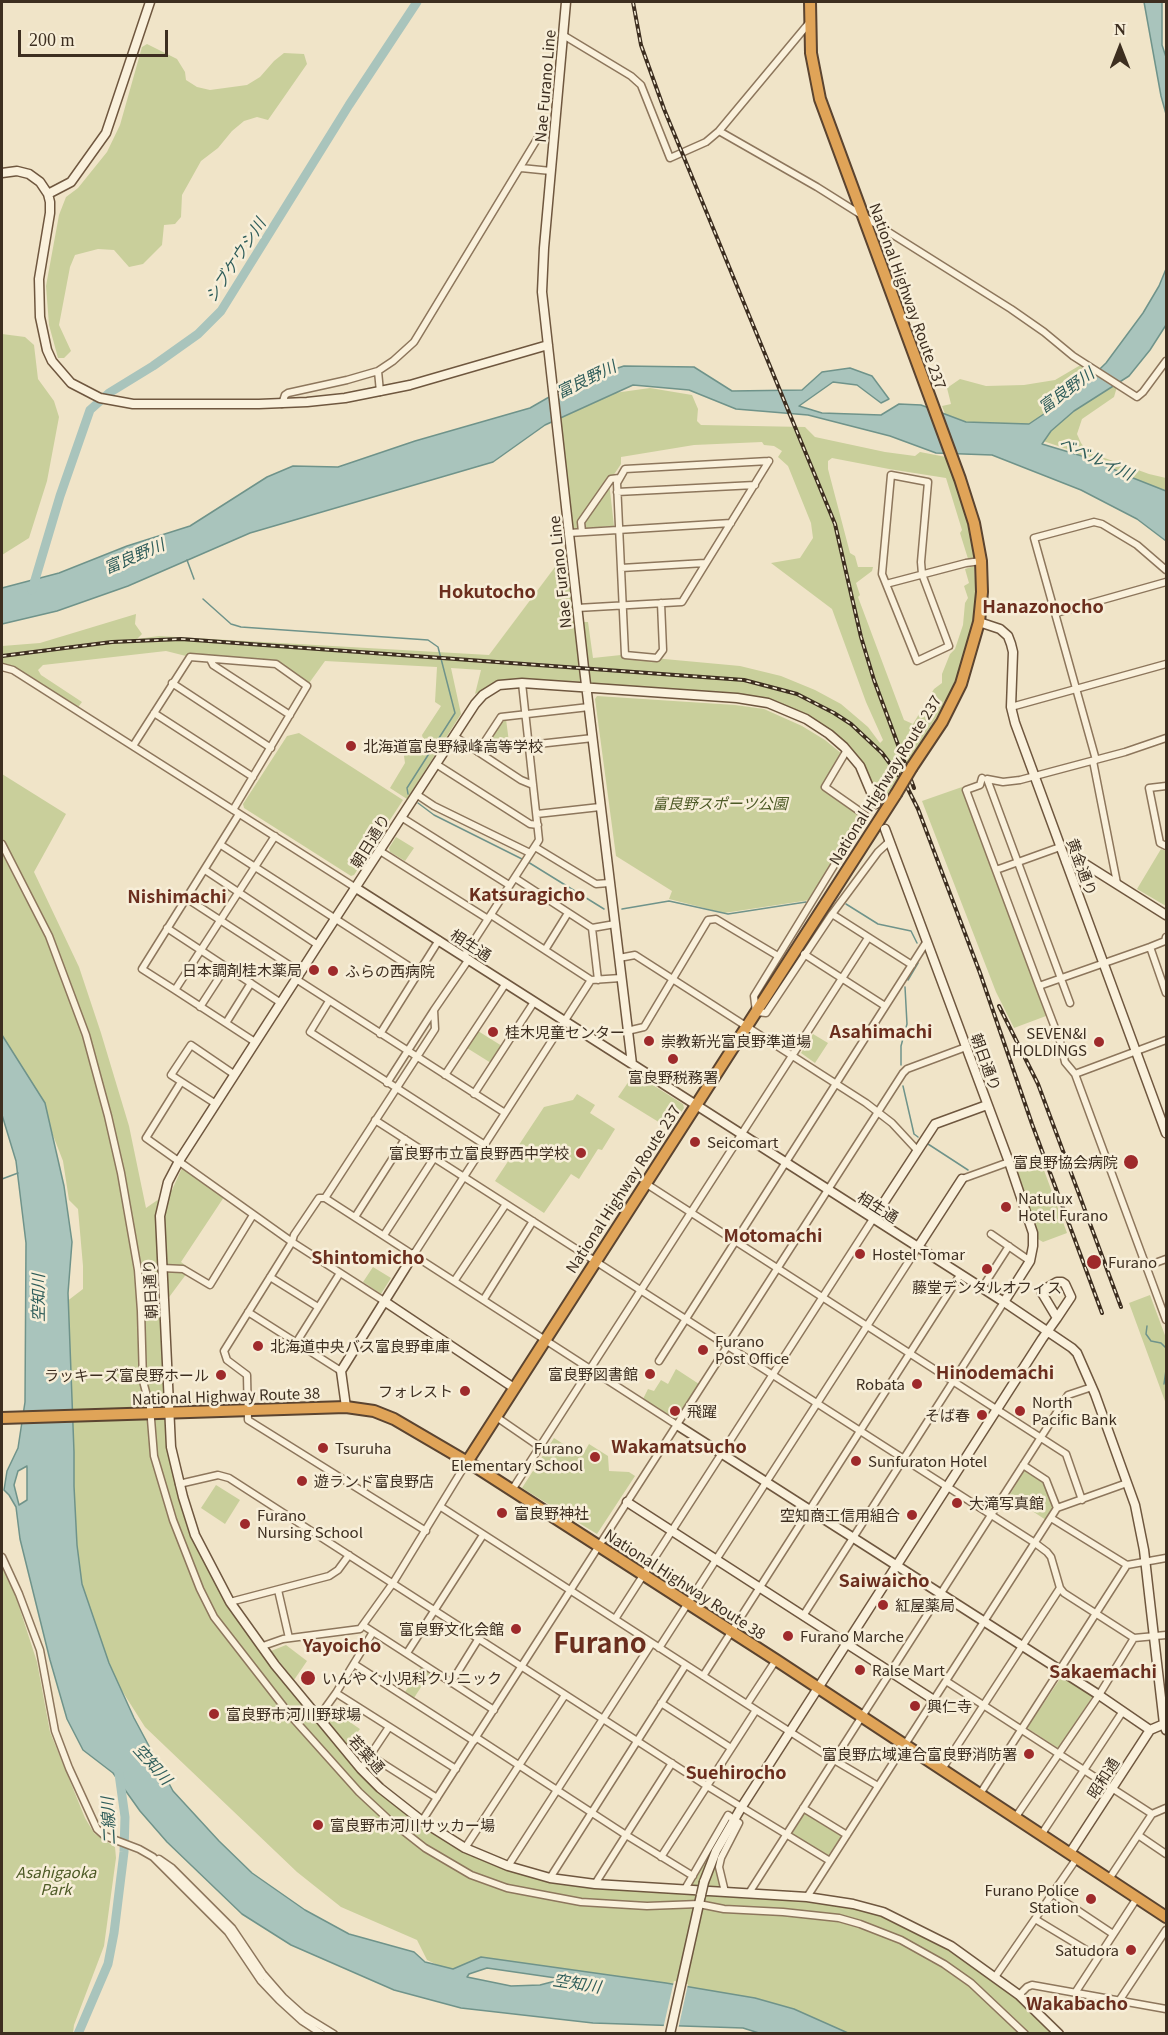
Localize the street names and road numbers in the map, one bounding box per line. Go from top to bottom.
street label: Nae Furano Line [531,29,559,143]
street label: National Highway Route 237 [866,201,950,391]
street label: Nae Furano Line [545,515,575,629]
street label: National Highway Route 237 [825,692,945,868]
street label: 朝日通り [346,811,394,871]
street label: 黄金通り [1063,836,1101,898]
street label: 相生通 [447,925,495,965]
street label: 朝日通り [967,1031,1005,1093]
street label: National Highway Route 237 [562,1102,684,1276]
street label: 相生通 [854,1187,902,1227]
street label: 朝日通り [139,1259,161,1319]
street label: National Highway Route 38 [132,1384,320,1408]
street label: National Highway Route 38 [601,1525,769,1643]
street label: 若葉通 [345,1731,389,1777]
street label: 昭和通 [1083,1754,1123,1802]

